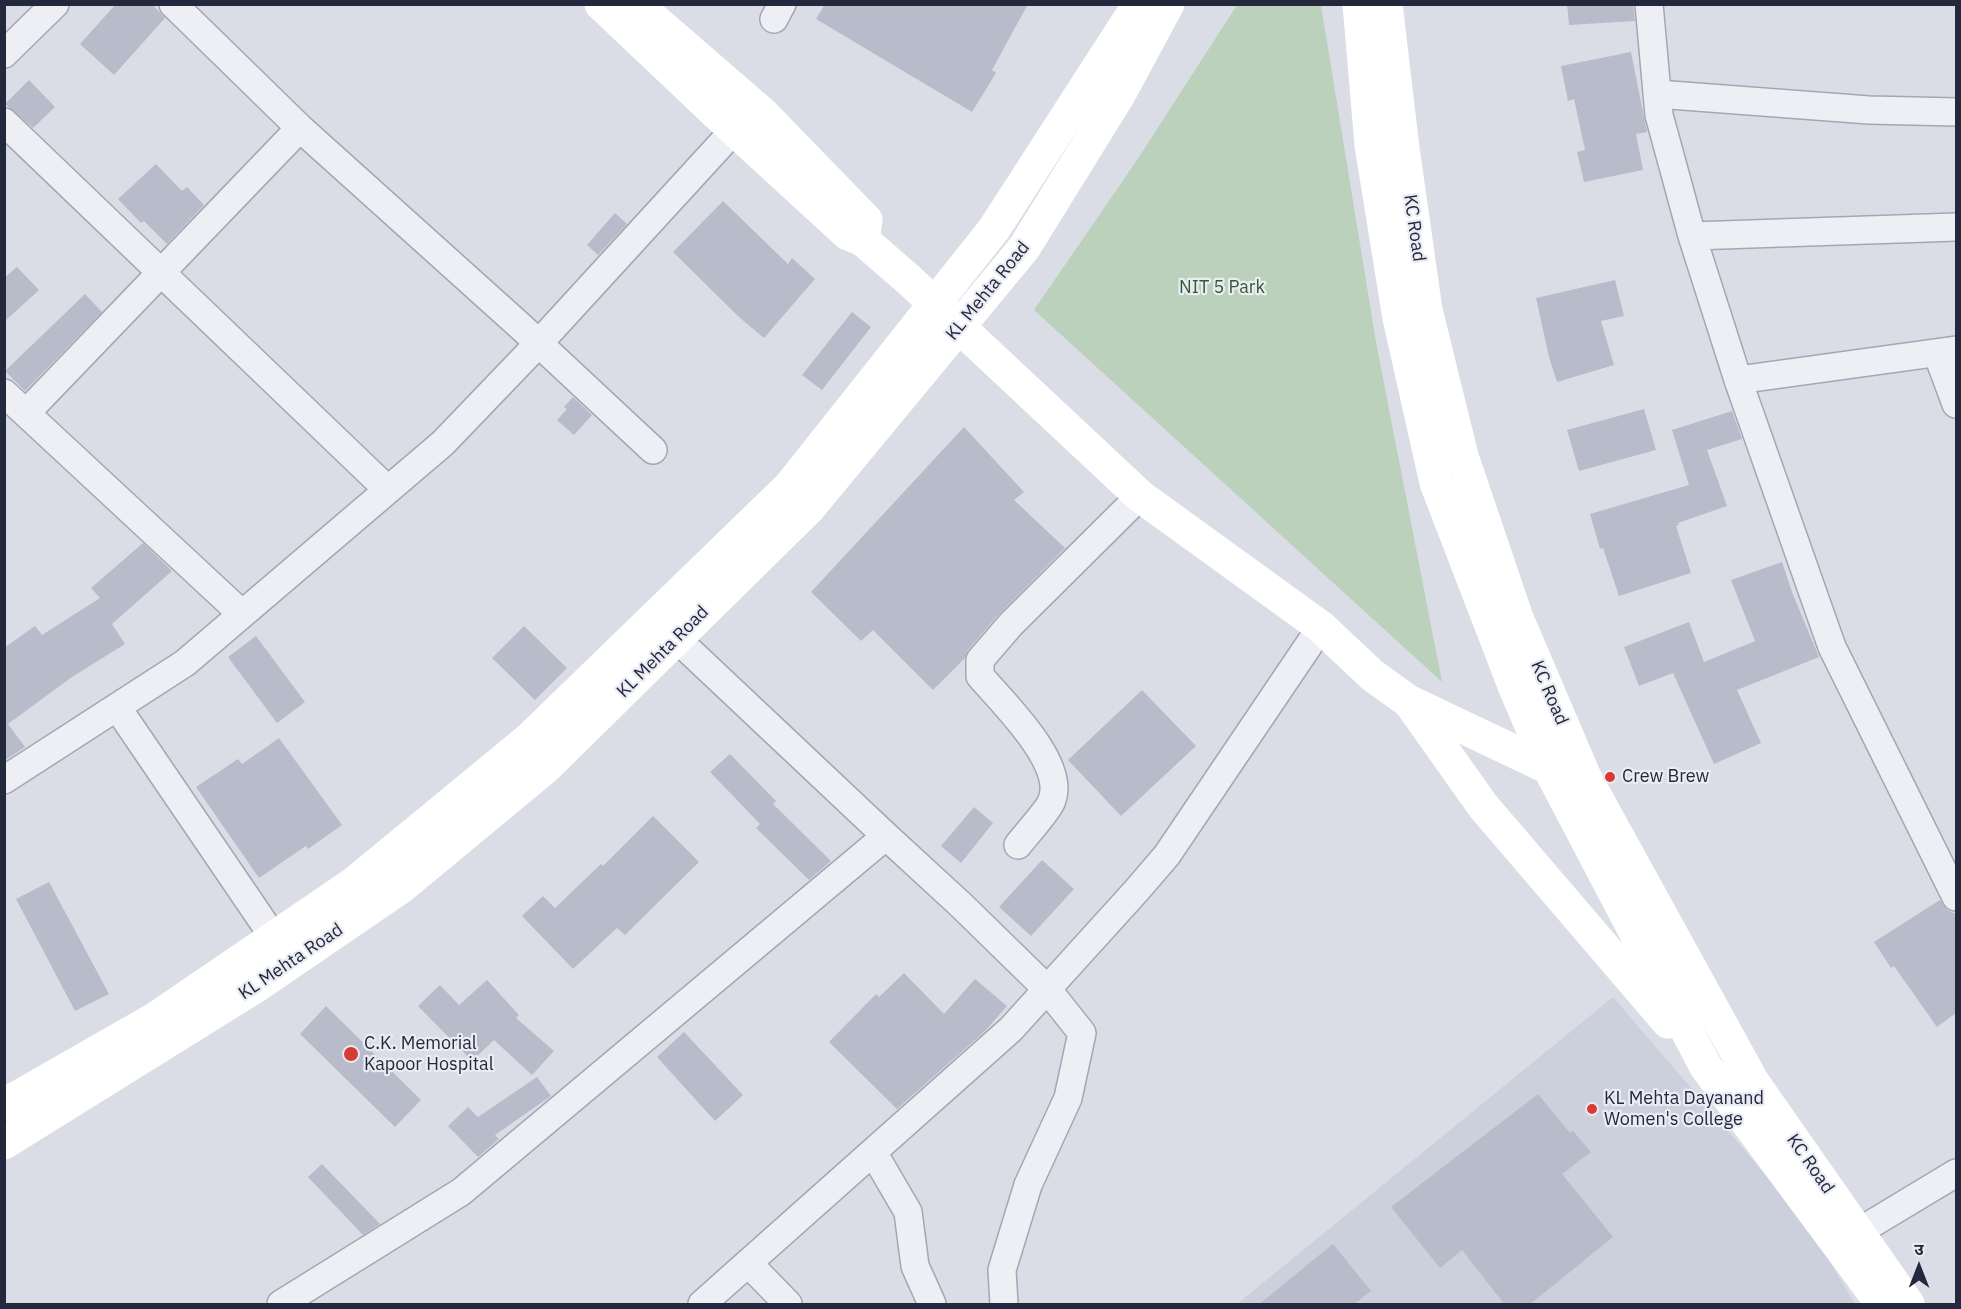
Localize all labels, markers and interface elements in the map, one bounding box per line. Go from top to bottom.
street label: KC Road [1399,193,1429,263]
street label: KL Mehta Road [942,237,1034,345]
park label: NIT 5 Park [1179,277,1265,299]
street label: KL Mehta Road [613,602,713,702]
street label: KC Road [1526,658,1572,728]
place label: Crew Brew [1622,766,1709,788]
marker: Crew Brew [1603,770,1617,784]
street label: KL Mehta Road [235,919,347,1005]
place label: C.K. Memorial Kapoor Hospital [364,1033,494,1076]
marker: C.K. Memorial Kapoor Hospital [342,1045,360,1063]
place label: KL Mehta Dayanand Women's College [1604,1088,1764,1130]
marker: KL Mehta Dayanand Women's College [1585,1102,1599,1116]
street label: KC Road [1782,1130,1838,1198]
north arrow [1889,1237,1949,1297]
text: उ [1914,1239,1924,1259]

